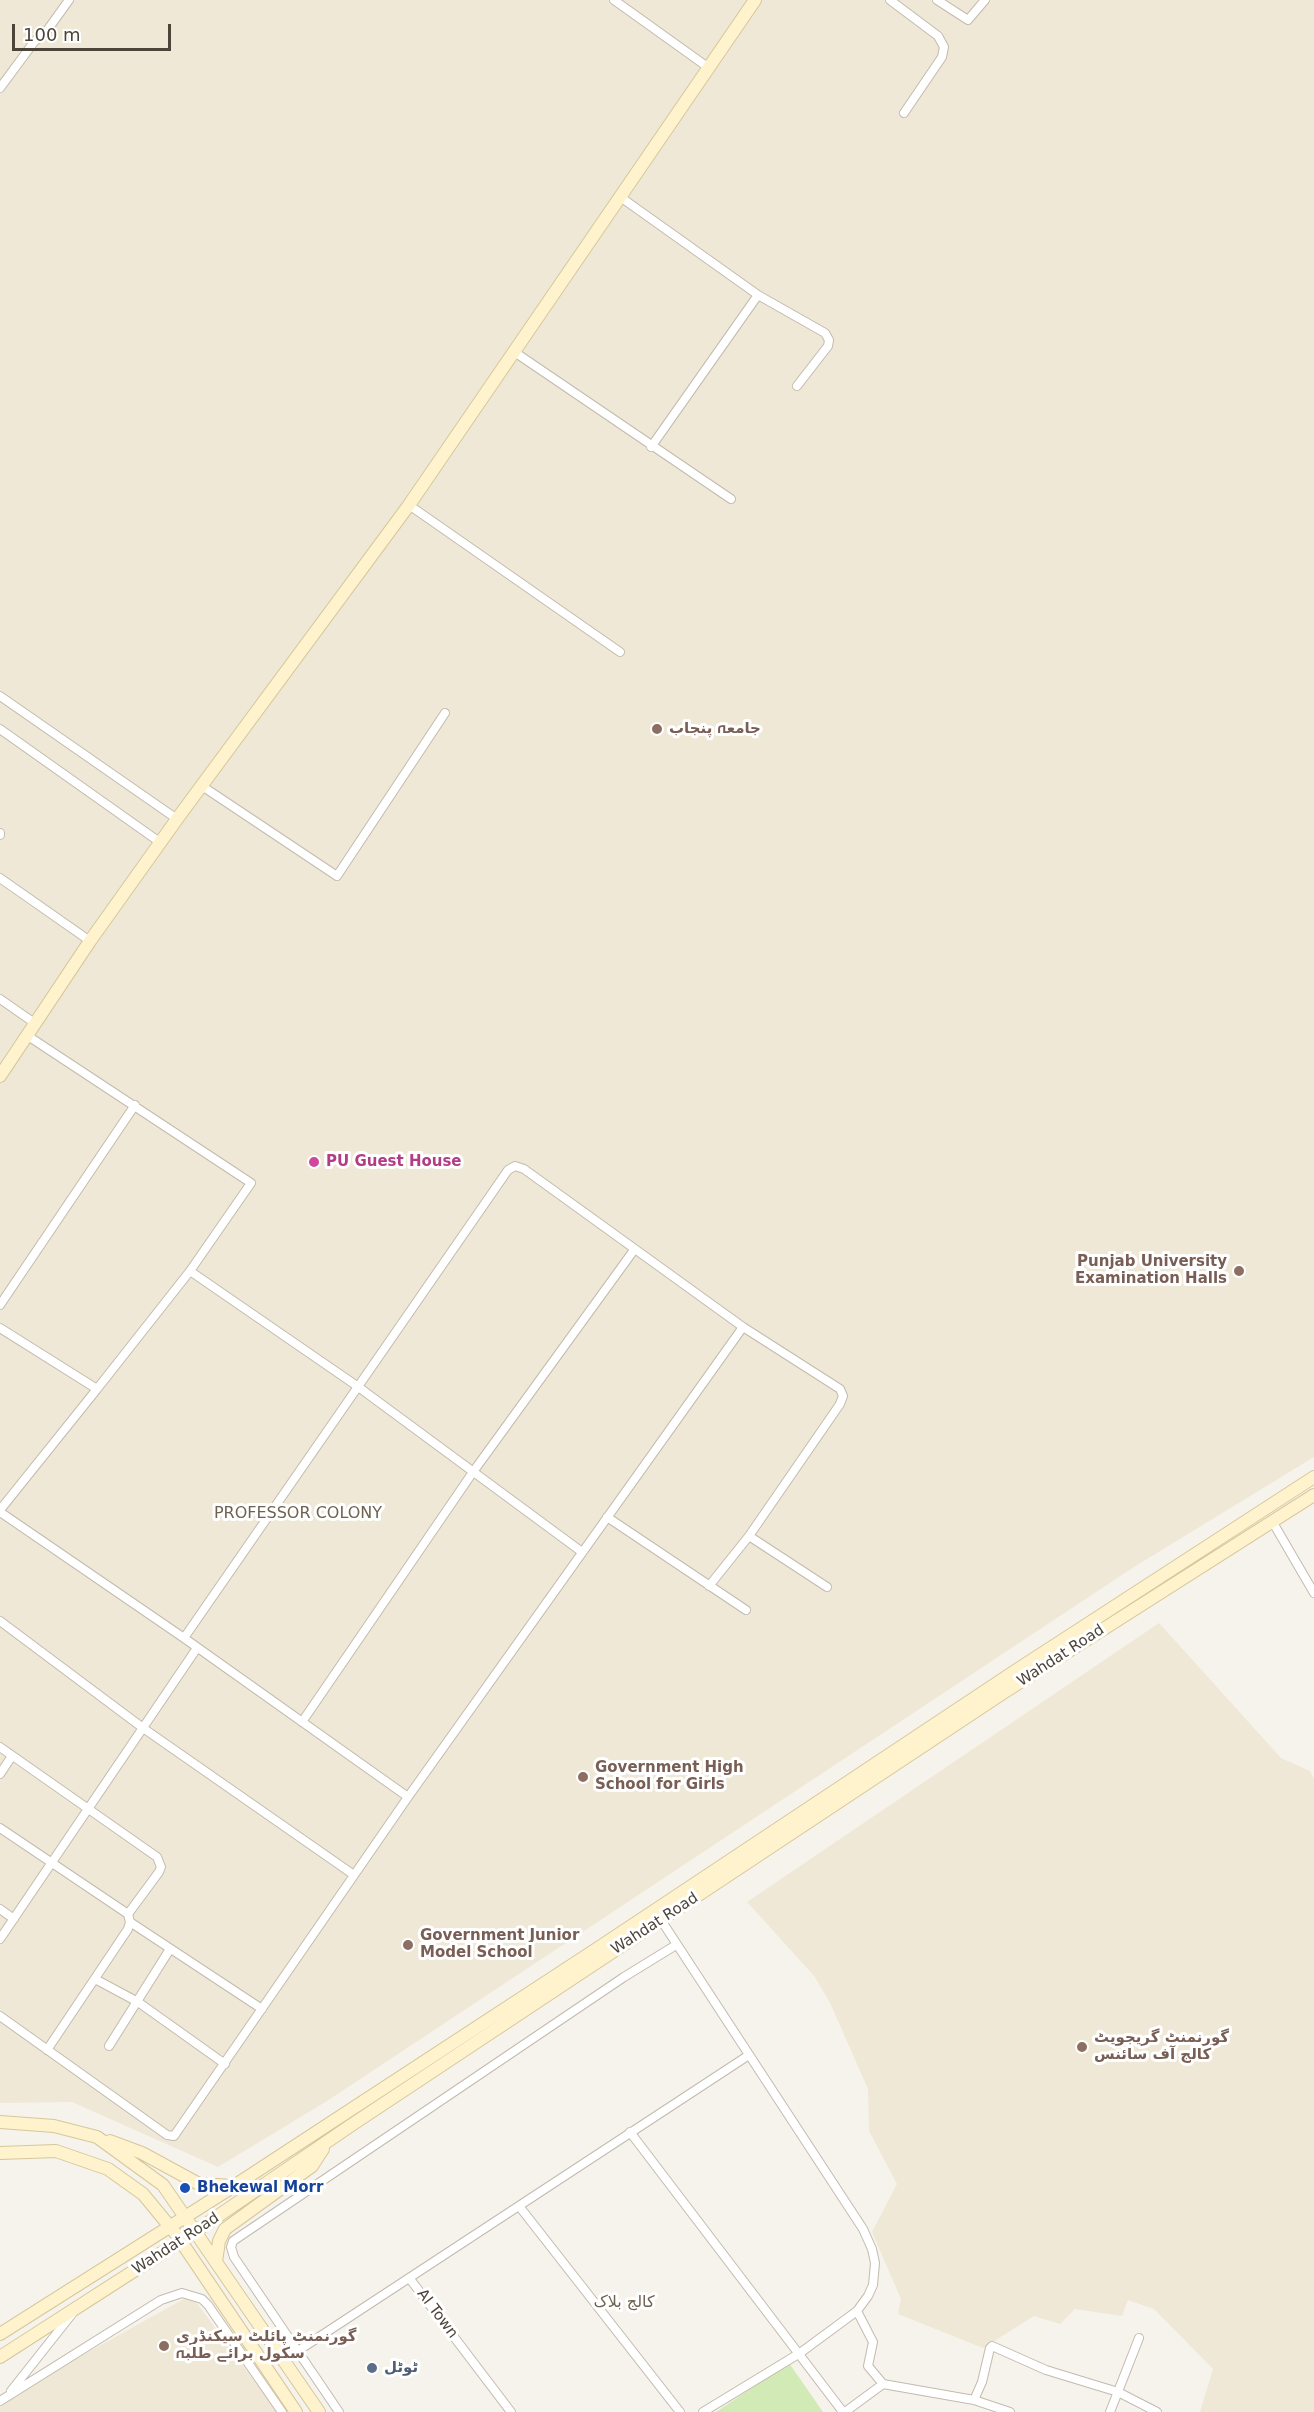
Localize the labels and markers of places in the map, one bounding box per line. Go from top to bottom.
place label: جامعہ پنجاب [669,720,761,738]
marker: جامعہ پنجاب [650,722,664,736]
place label: PU Guest House [326,1153,462,1171]
marker: PU Guest House [307,1155,321,1169]
place label: Punjab University Examination Halls [1075,1253,1227,1288]
marker: Punjab University Examination Halls [1232,1264,1246,1278]
place label: Government High School for Girls [595,1759,744,1794]
marker: Government High School for Girls [576,1770,590,1784]
place label: Government Junior Model School [420,1927,579,1962]
marker: Government Junior Model School [401,1938,415,1952]
place label: گورنمنٹ گریجویٹ کالج آف سائنس [1094,2029,1229,2064]
marker: گورنمنٹ گریجویٹ کالج آف سائنس [1075,2040,1089,2054]
place label: Bhekewal Morr [197,2179,323,2197]
marker: Bhekewal Morr [178,2181,192,2195]
place label: گورنمنٹ پائلٹ سیکنڈری سکول برائے طلبہ [176,2328,357,2363]
marker: گورنمنٹ پائلٹ سیکنڈری سکول برائے طلبہ [157,2339,171,2353]
place label: ٹوٹل [384,2359,418,2377]
marker: ٹوٹل [365,2361,379,2375]

